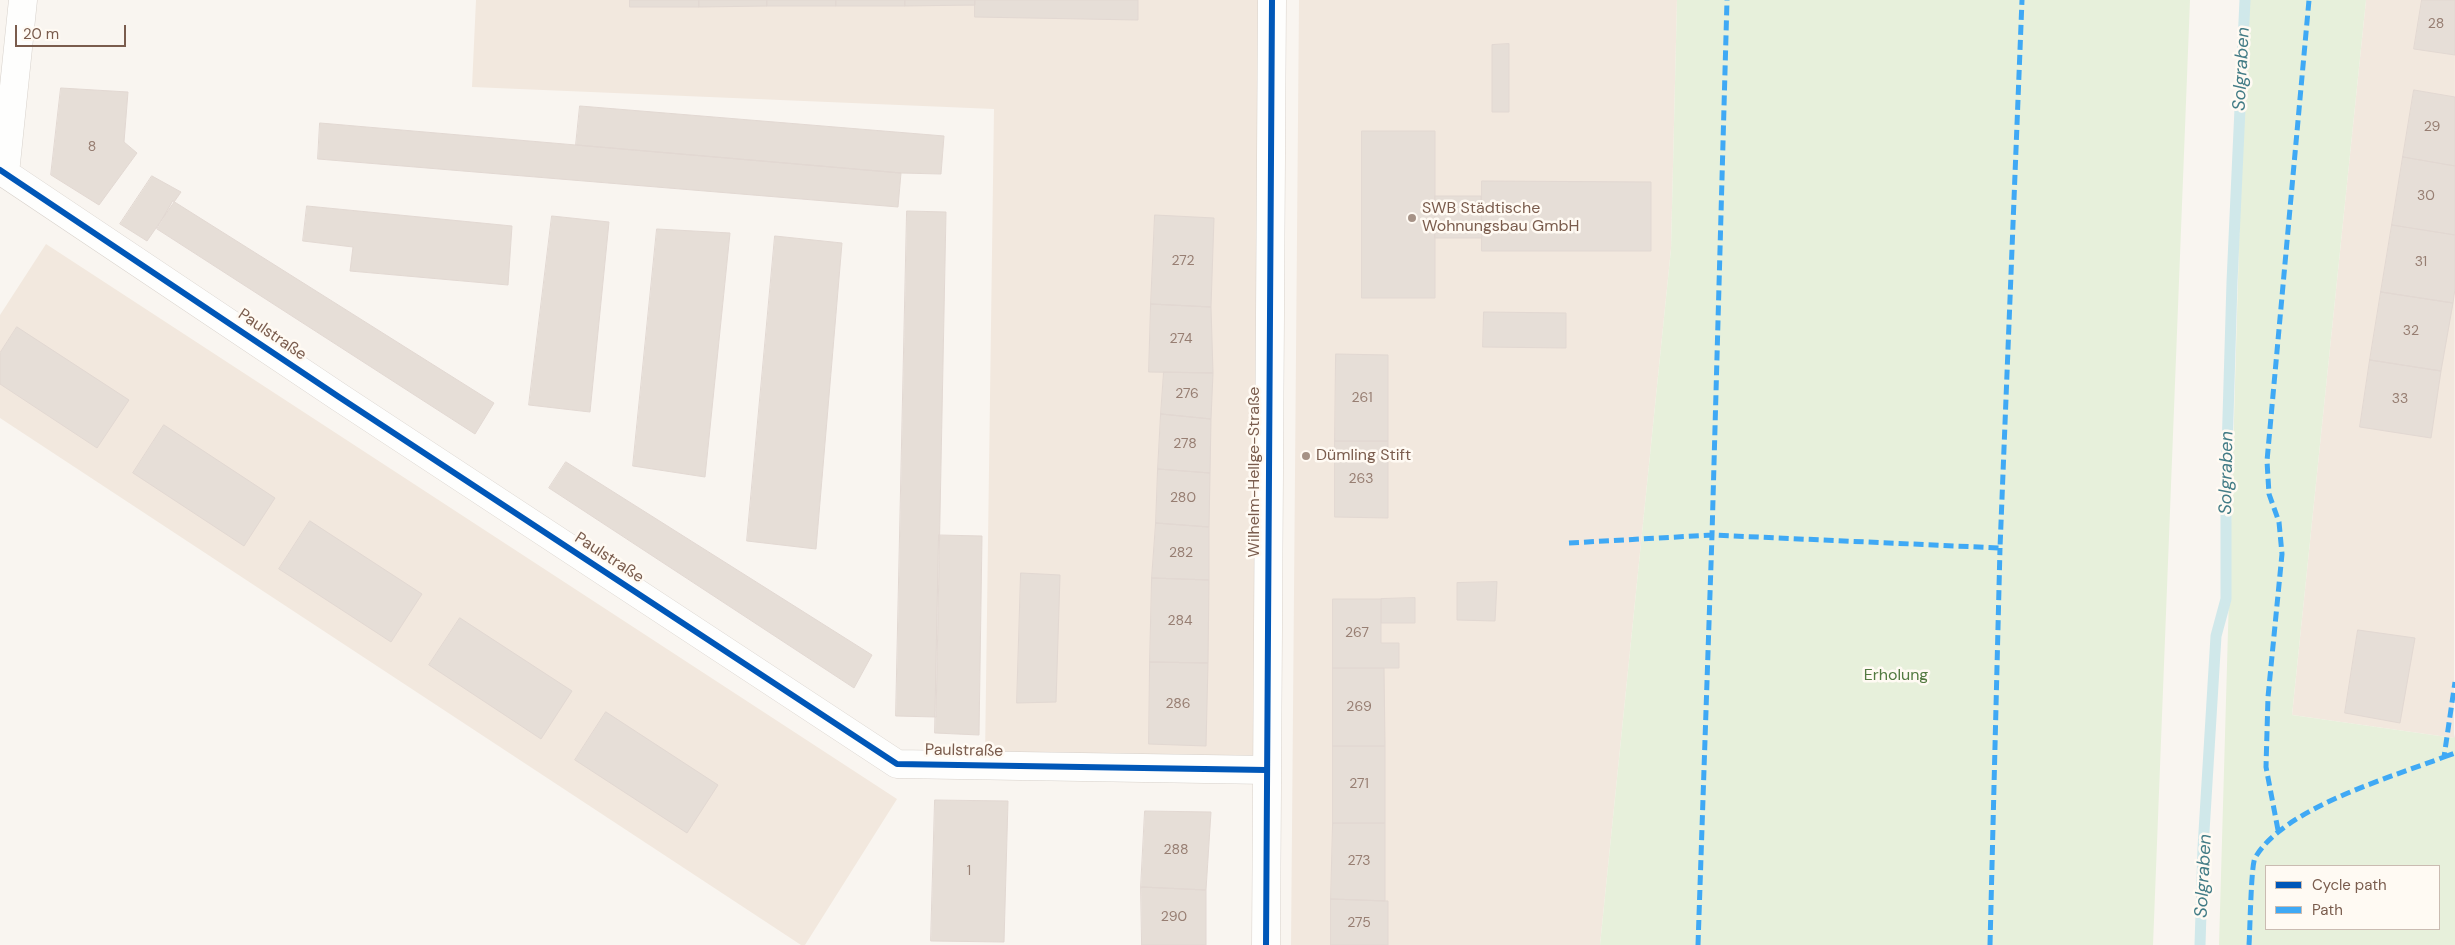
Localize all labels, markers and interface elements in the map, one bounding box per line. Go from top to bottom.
scale bar [18,15,129,47]
house number: 28 [2428,16,2444,32]
text: 20 m [23,24,59,44]
water label: Solgraben [2229,27,2255,111]
house number: 29 [2424,119,2440,135]
house number: 8 [88,139,96,155]
house number: 30 [2417,188,2435,204]
place label: SWB Städtische Wohnungsbau GmbH [1422,199,1579,237]
marker: SWB Städtische Wohnungsbau GmbH [1406,212,1418,224]
house number: 272 [1171,253,1195,269]
house number: 31 [2415,254,2427,270]
street label: Paulstraße [234,305,310,365]
house number: 32 [2403,323,2419,339]
house number: 274 [1170,331,1192,347]
house number: 276 [1175,386,1199,402]
street label: Wilhelm-Hellge-Straße [1245,387,1265,557]
house number: 261 [1351,390,1373,406]
house number: 33 [2392,391,2408,407]
water label: Solgraben [2215,431,2239,515]
house number: 278 [1173,436,1197,452]
place label: Dümling Stift [1316,446,1411,466]
marker: Dümling Stift [1300,450,1312,462]
house number: 263 [1348,471,1374,487]
house number: 280 [1170,490,1196,506]
street label: Paulstraße [571,529,647,587]
house number: 282 [1169,545,1193,561]
house number: 284 [1168,613,1192,629]
house number: 267 [1345,625,1369,641]
park label: Erholung [1864,666,1928,686]
house number: 286 [1165,696,1191,712]
house number: 269 [1346,699,1372,715]
street label: Paulstraße [925,741,1003,761]
house number: 271 [1349,776,1369,792]
water label: Solgraben [2191,834,2217,918]
house number: 288 [1164,842,1188,858]
house number: 273 [1347,853,1371,869]
house number: 1 [967,863,971,879]
legend [2265,865,2440,930]
text: Cycle path [2312,875,2387,895]
text: Path [2312,900,2343,920]
house number: 290 [1161,909,1187,925]
house number: 275 [1347,915,1371,931]

